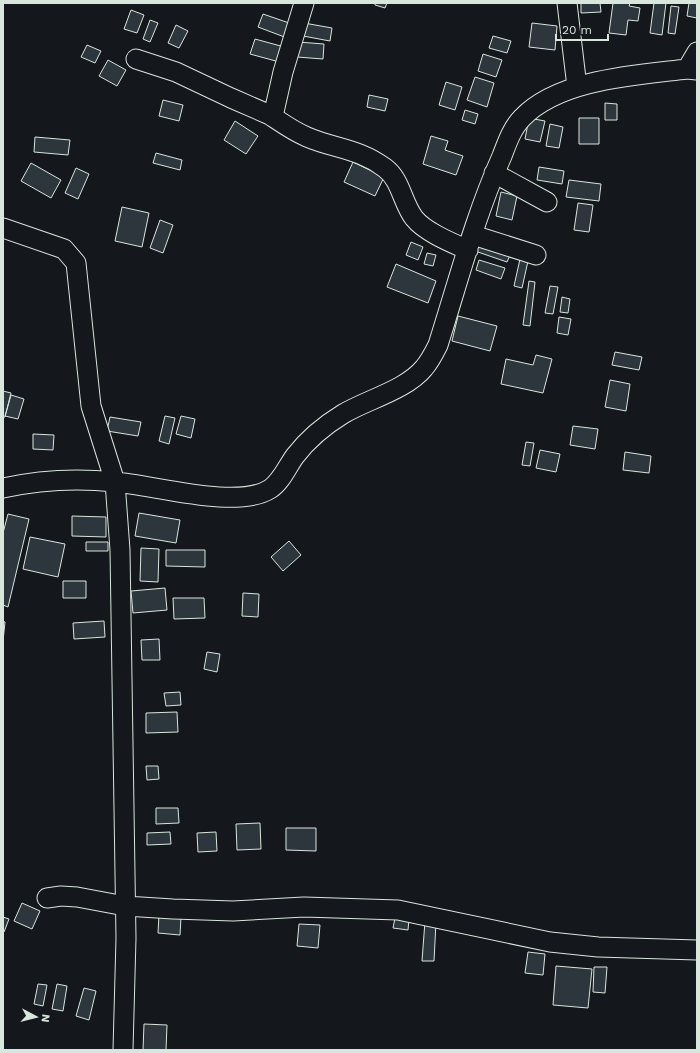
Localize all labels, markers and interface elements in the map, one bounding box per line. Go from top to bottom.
scale bar [556,16,608,42]
text: 20 m [562,23,592,37]
north arrow [16,997,56,1037]
text: N [38,1013,52,1023]

